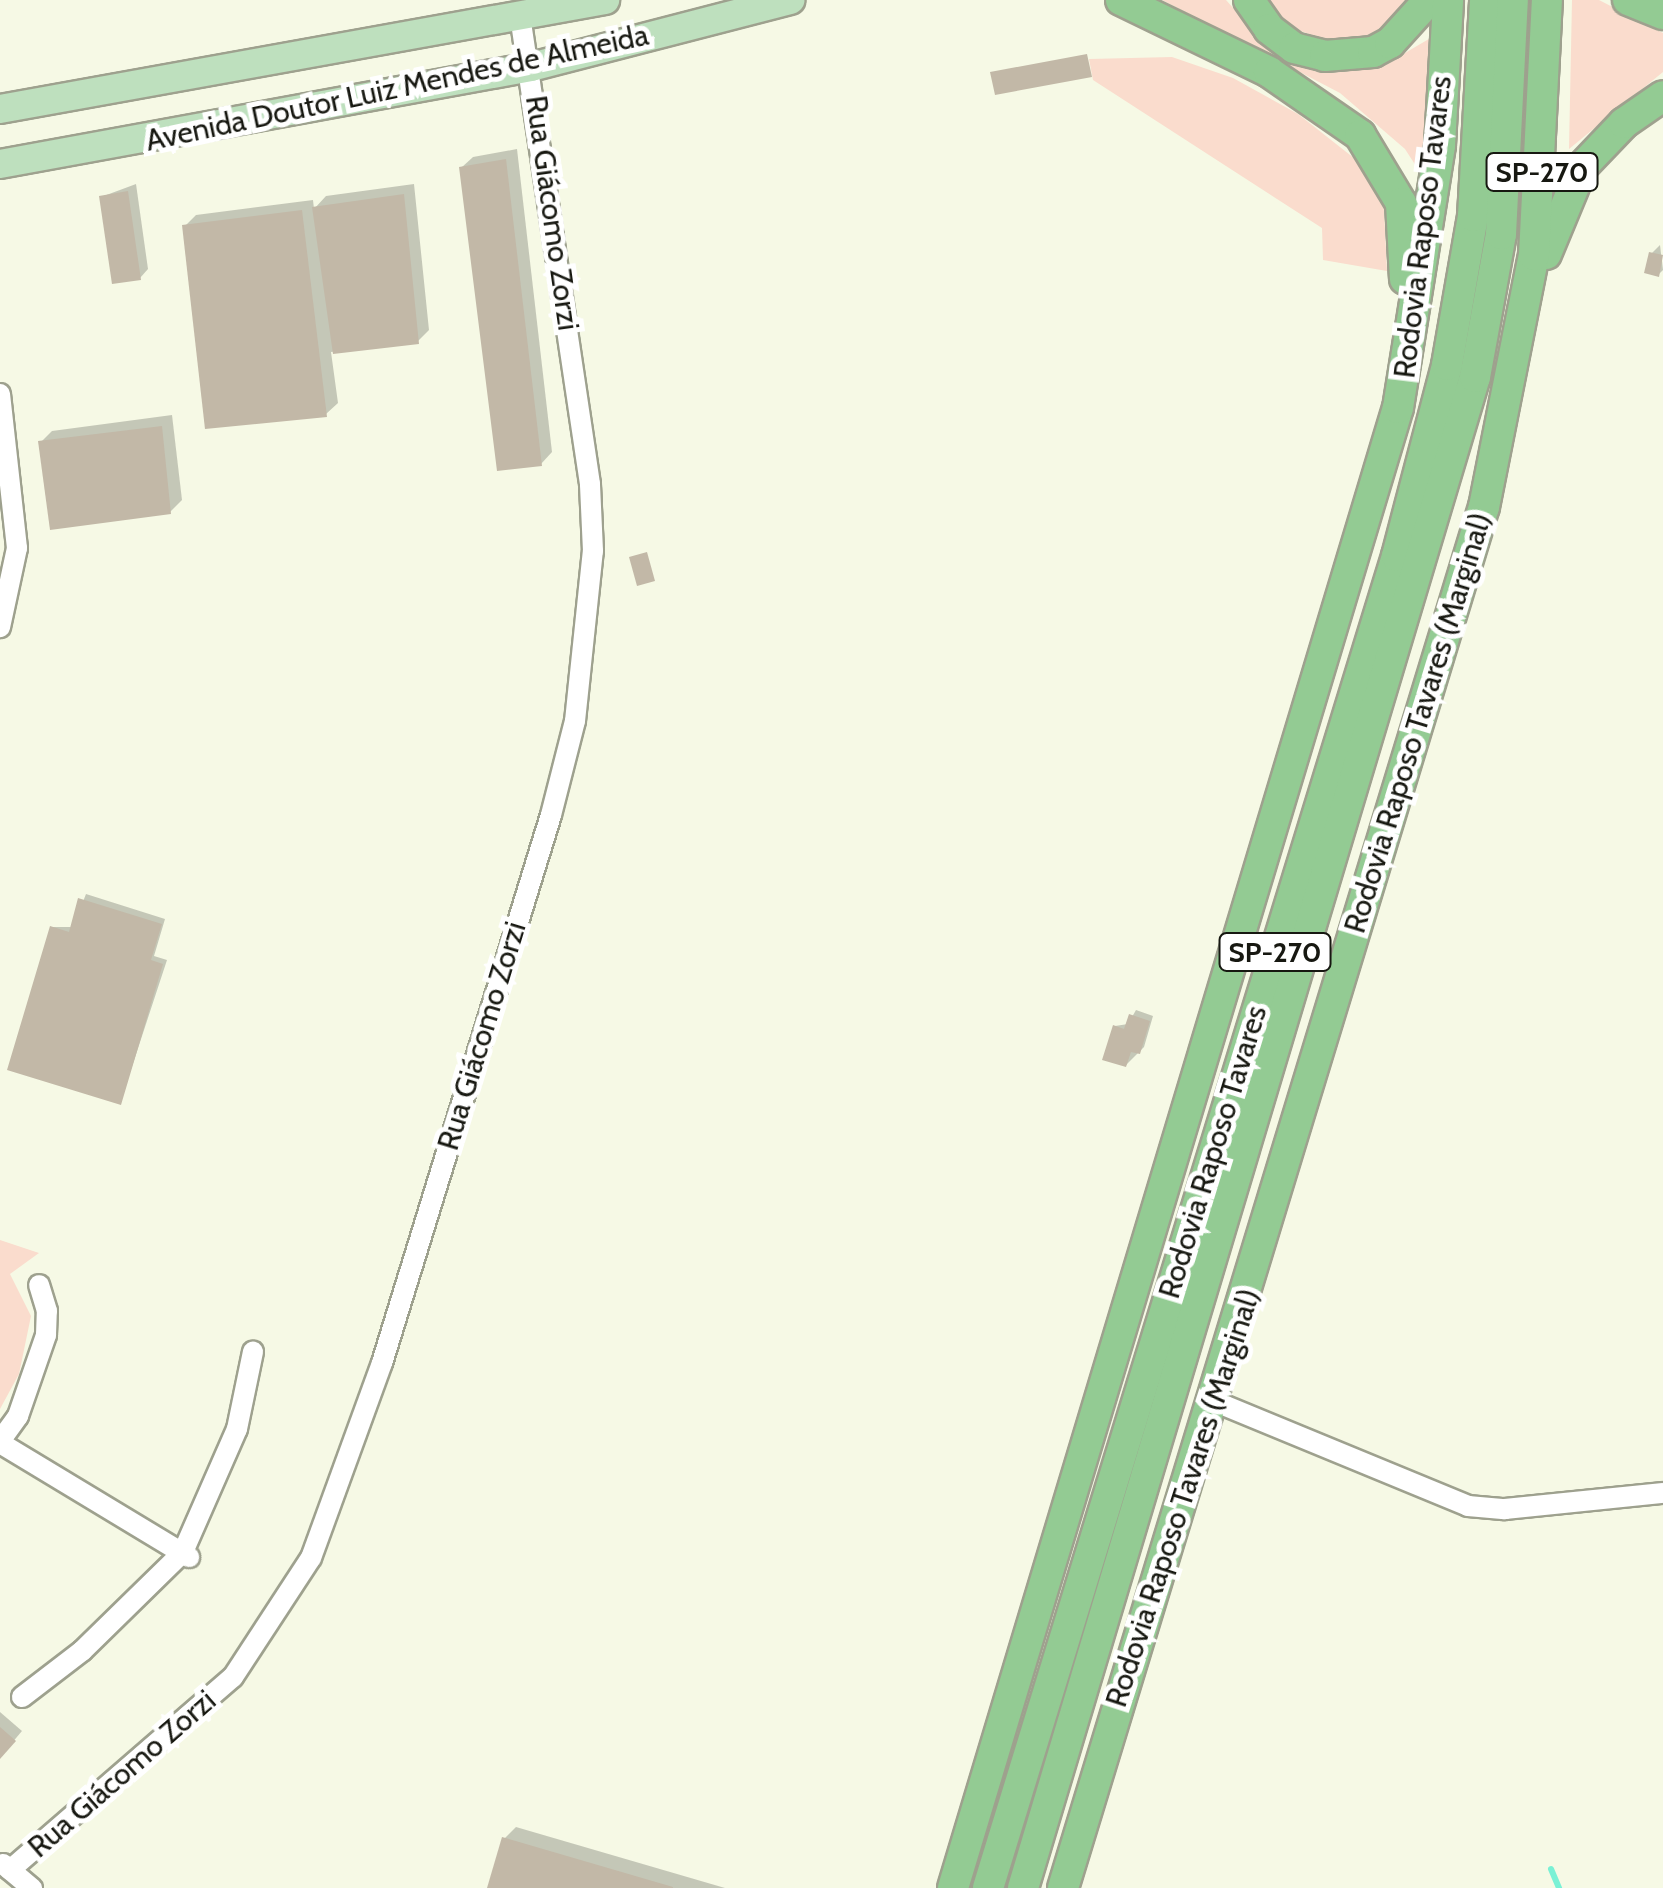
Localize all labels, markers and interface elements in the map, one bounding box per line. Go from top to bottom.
street label: Avenida Doutor Luiz Mendes de Almeida [142,17,652,159]
street label: Rodovia Raposo Tavares [1387,74,1459,380]
street label: Rua Giácomo Zorzi [518,93,586,333]
road number: SP-270 [1484,149,1600,195]
street label: Rodovia Raposo Tavares (Marginal) [1337,509,1499,937]
street label: Rua Giácomo Zorzi [430,917,534,1155]
road number: SP-270 [1218,929,1332,975]
street label: Rodovia Raposo Tavares [1151,1001,1275,1303]
street label: Rodovia Raposo Tavares (Marginal) [1098,1284,1268,1712]
street label: Rua Giácomo Zorzi [21,1683,223,1865]

